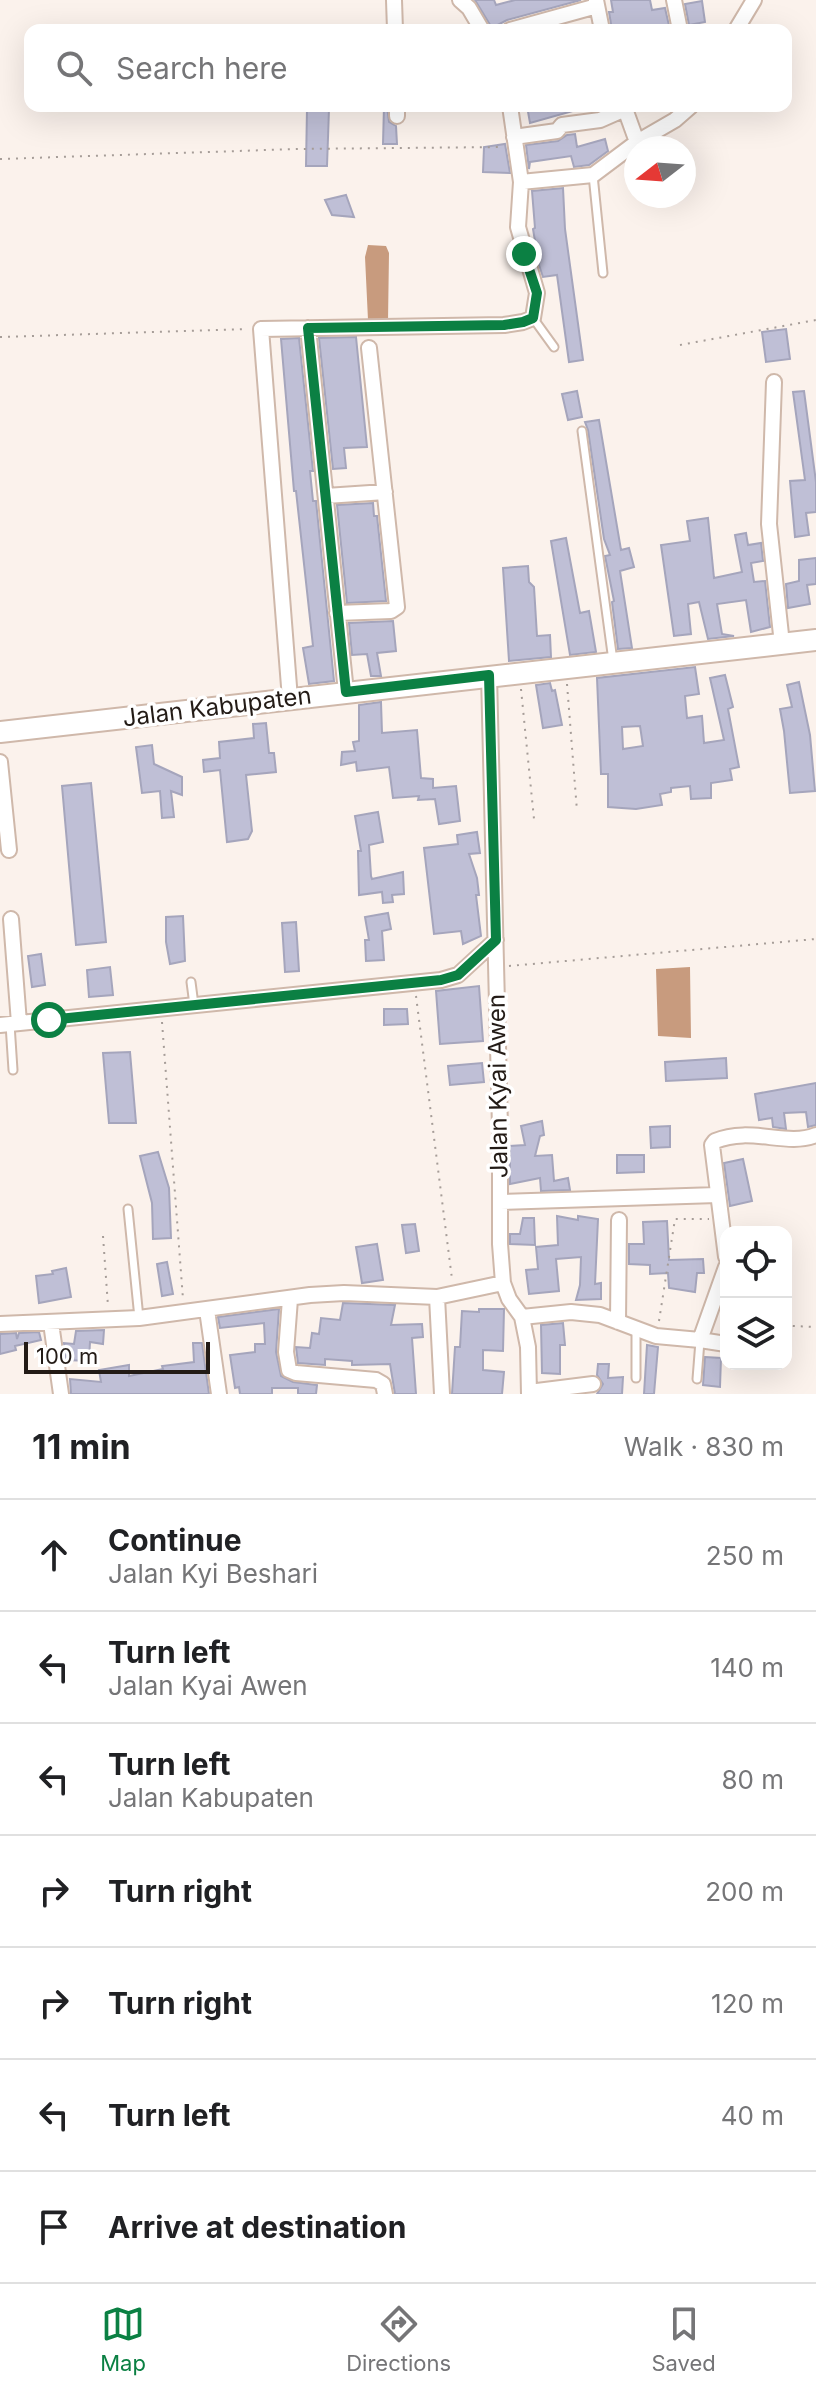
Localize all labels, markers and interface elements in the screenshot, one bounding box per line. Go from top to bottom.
search box [24,24,792,112]
icon: search [52,46,96,90]
text: Search here [116,50,288,86]
north arrow [624,136,696,208]
route end [506,236,542,272]
street label: Jalan Kabupaten [121,681,313,732]
street label: Jalan Kyai Awen [481,994,514,1178]
route start [31,1002,67,1038]
map controls [720,1226,792,1370]
button: locate [720,1226,792,1298]
button: layers [720,1298,792,1370]
scale bar [24,1338,210,1374]
text: 100 m [36,1343,98,1369]
text: 11 min [32,1426,131,1467]
text: Walk · 830 m [624,1431,784,1462]
text: Continue [108,1522,242,1558]
icon: ahead [32,1533,76,1577]
text: 250 m [706,1540,784,1571]
text: Jalan Kyi Beshari [108,1558,318,1589]
text: Turn left [108,1634,230,1670]
icon: left [32,1645,76,1689]
text: 140 m [710,1652,784,1683]
text: Jalan Kyai Awen [108,1670,308,1701]
text: Turn left [108,1746,230,1782]
icon: left [32,1757,76,1801]
text: 80 m [721,1764,784,1795]
text: Jalan Kabupaten [108,1782,314,1813]
icon: right [32,1869,76,1913]
text: Turn right [108,1873,252,1909]
text: 200 m [705,1876,784,1907]
icon: right [32,1981,76,2025]
text: Turn right [108,1985,252,2021]
text: 120 m [711,1988,784,2019]
icon: left [32,2093,76,2137]
text: Turn left [108,2097,230,2133]
text: 40 m [721,2100,784,2131]
icon: arrive [32,2205,76,2249]
text: Arrive at destination [108,2209,406,2245]
tab: Map [100,2302,146,2376]
tab: Directions [346,2302,451,2376]
tab: Saved [651,2302,716,2376]

